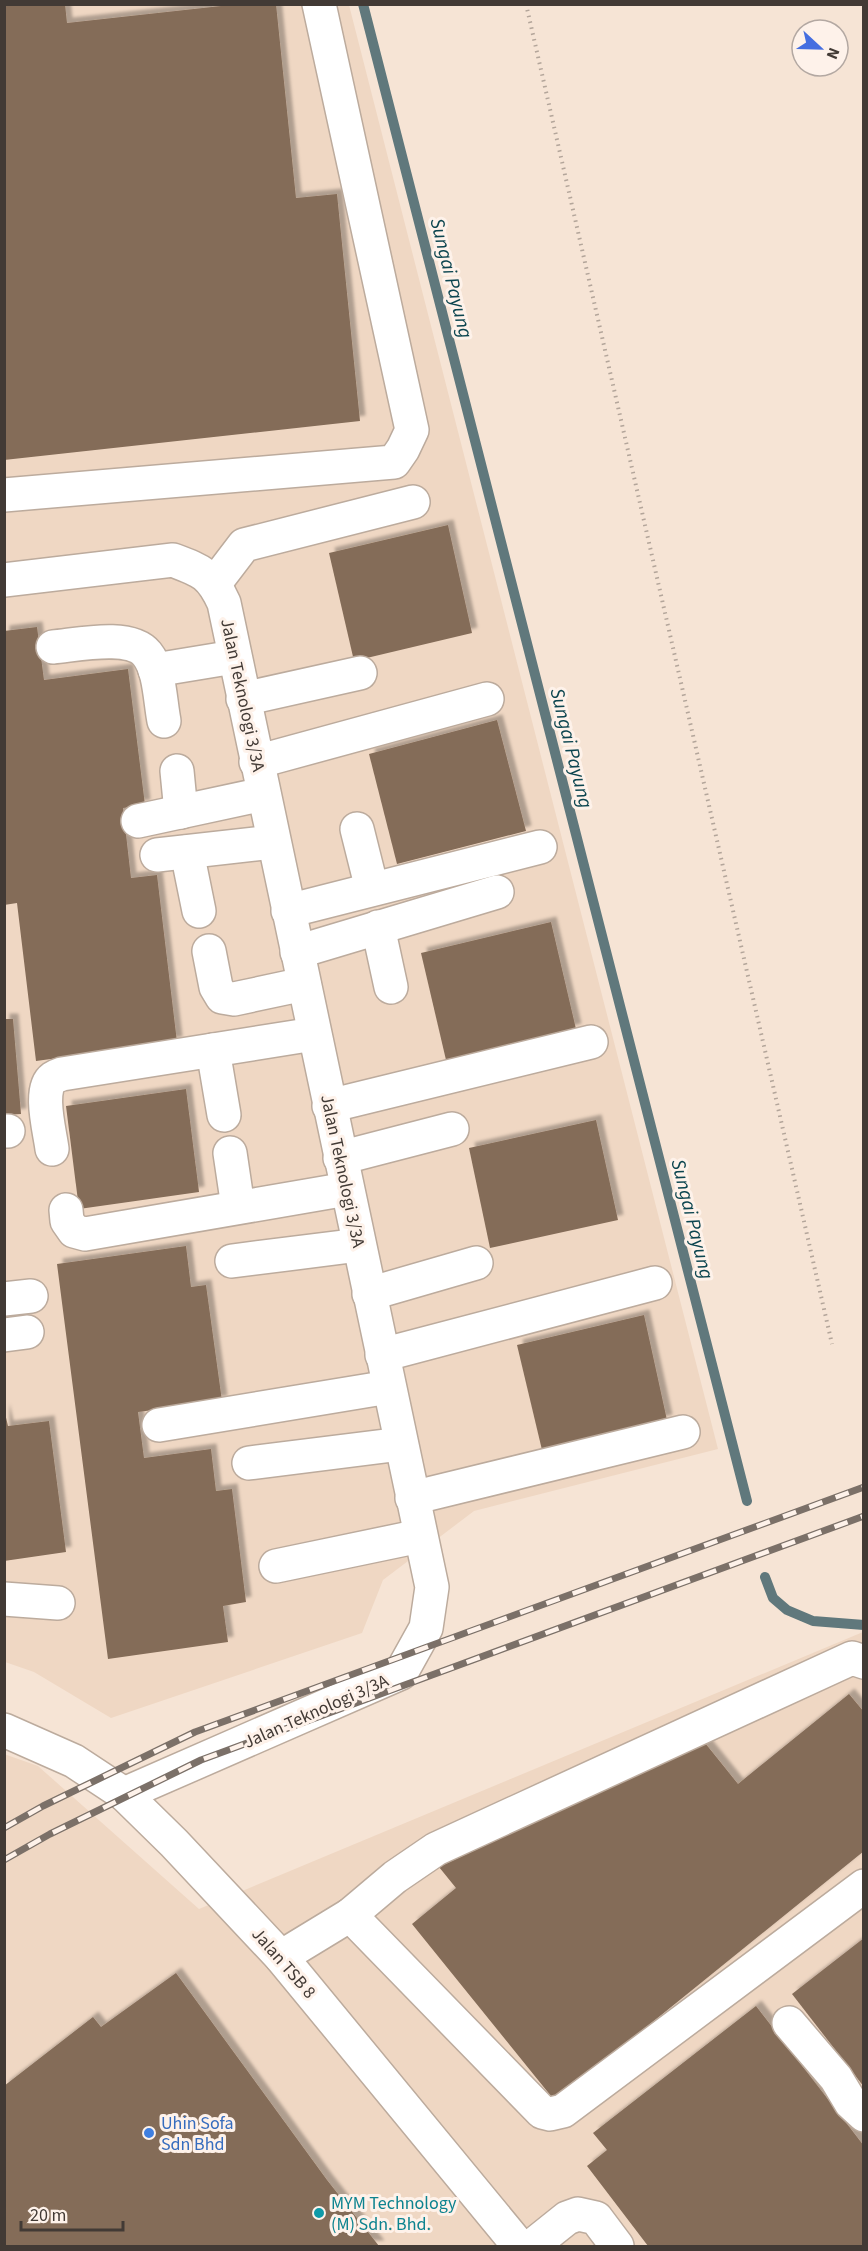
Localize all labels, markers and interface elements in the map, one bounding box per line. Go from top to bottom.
north arrow [790,18,850,78]
text: N [821,44,845,62]
water label: Sungai Payung [423,215,479,341]
street label: Jalan Teknologi 3/3A [214,616,271,774]
water label: Sungai Payung [543,685,599,811]
street label: Jalan Teknologi 3/3A [314,1092,371,1250]
water label: Sungai Payung [664,1156,720,1282]
street label: Jalan Teknologi 3/3A [240,1668,393,1755]
street label: Jalan TSB 8 [246,1922,321,2004]
place label: Uhin Sofa Sdn Bhd [161,2111,234,2157]
marker: Uhin Sofa Sdn Bhd [142,2126,156,2140]
place label: MYM Technology (M) Sdn. Bhd. [331,2191,457,2237]
scale bar [21,2194,123,2232]
text: 20 m [30,2203,66,2228]
marker: MYM Technology (M) Sdn. Bhd. [312,2206,326,2220]

